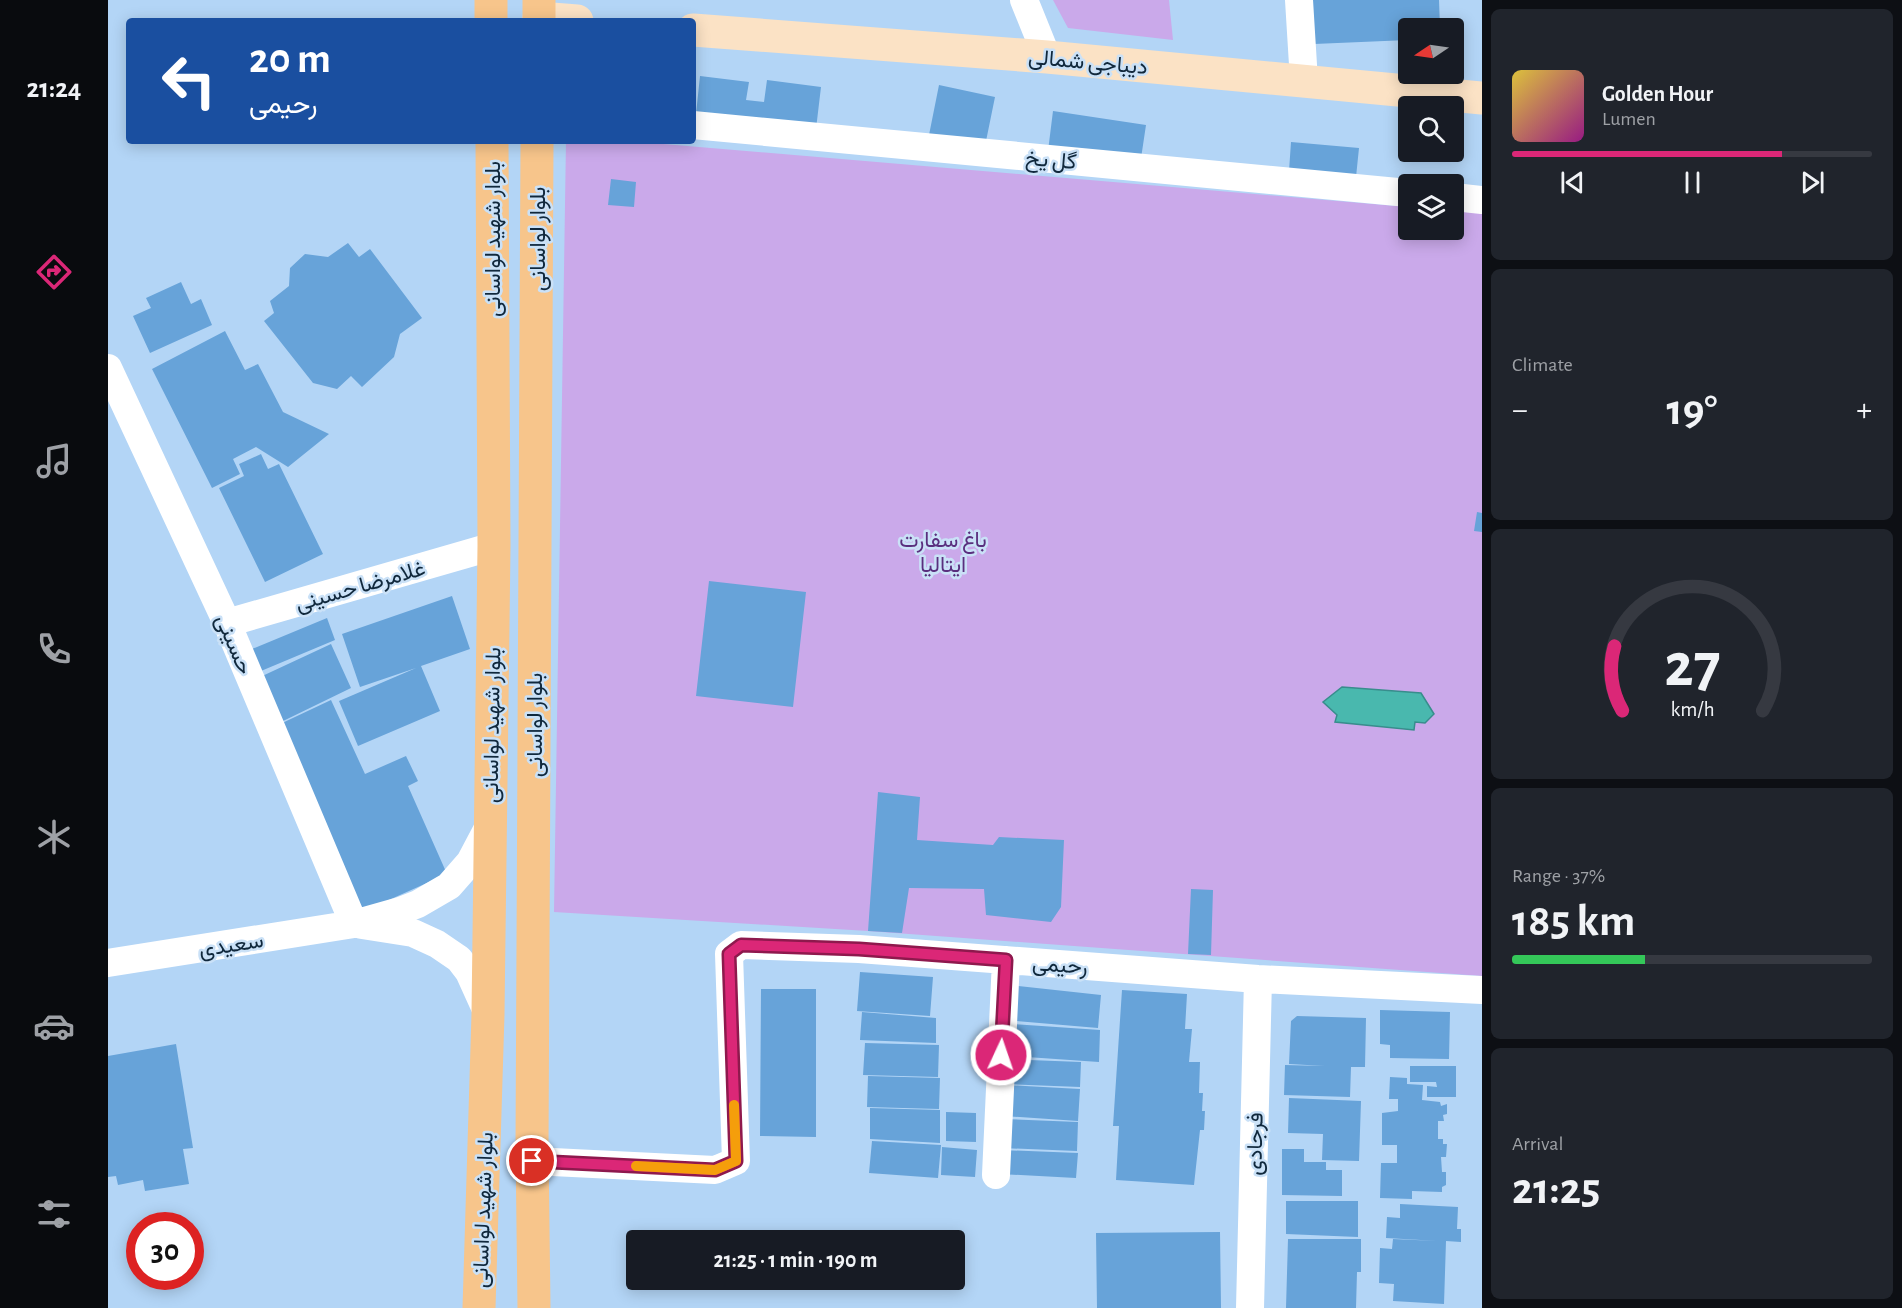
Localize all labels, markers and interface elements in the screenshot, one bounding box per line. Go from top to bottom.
north arrow [1398,18,1464,84]
map controls [1398,18,1464,240]
text: 20 m [249,38,331,80]
icon: left [150,42,228,120]
street label: دیباجی شمالی [1027,46,1149,80]
text: 21:24 [27,75,81,102]
text: Golden Hour [1602,83,1713,105]
text: رحیمی [249,91,317,118]
button: search [1398,96,1464,162]
text: Lumen [1602,109,1656,129]
street label: گل یخ [1024,147,1078,176]
street label: بلوار شهید لواسانی [482,161,506,317]
icon: previous [1556,166,1589,199]
icon: pause [1676,166,1709,199]
icon: next [1796,166,1829,199]
button: layers [1398,174,1464,240]
street label: بلوار لواسانی [527,187,551,291]
icon: directions [33,251,75,293]
text: Climate [1512,355,1573,375]
text: 19° [1666,388,1718,433]
text: − [1512,394,1528,427]
text: + [1856,394,1872,427]
icon: music [33,440,75,482]
park label: باغ سفارت ایتالیا [899,529,987,577]
street label: غلامرضا حسینی [293,557,428,617]
street label: حسینی [210,611,257,678]
icon: phone [33,628,75,670]
text: 27 [1664,635,1720,697]
street label: بلوار شهید لواسانی [480,647,506,803]
street label: بلوار لواسانی [524,673,548,777]
text: km/h [1670,699,1714,720]
icon: climate [33,816,75,858]
text: Range · 37% [1512,866,1605,886]
text: 185 km [1512,899,1635,944]
street label: سعیدی [197,929,265,963]
street label: رحیمی [1031,952,1089,980]
icon: car [33,1005,75,1047]
position arrow [969,1023,1033,1087]
street label: فرجادی [1243,1112,1269,1176]
street label: بلوار شهید لواسانی [469,1132,499,1288]
text: Arrival [1512,1134,1563,1154]
pin [506,1135,557,1186]
icon: arrive [515,1144,548,1177]
text: 21:25 [1512,1167,1600,1212]
icon: filters [33,1193,75,1235]
speed limit sign: 30 [126,1212,204,1290]
text: 21:25 · 1 min · 190 m [713,1249,878,1271]

